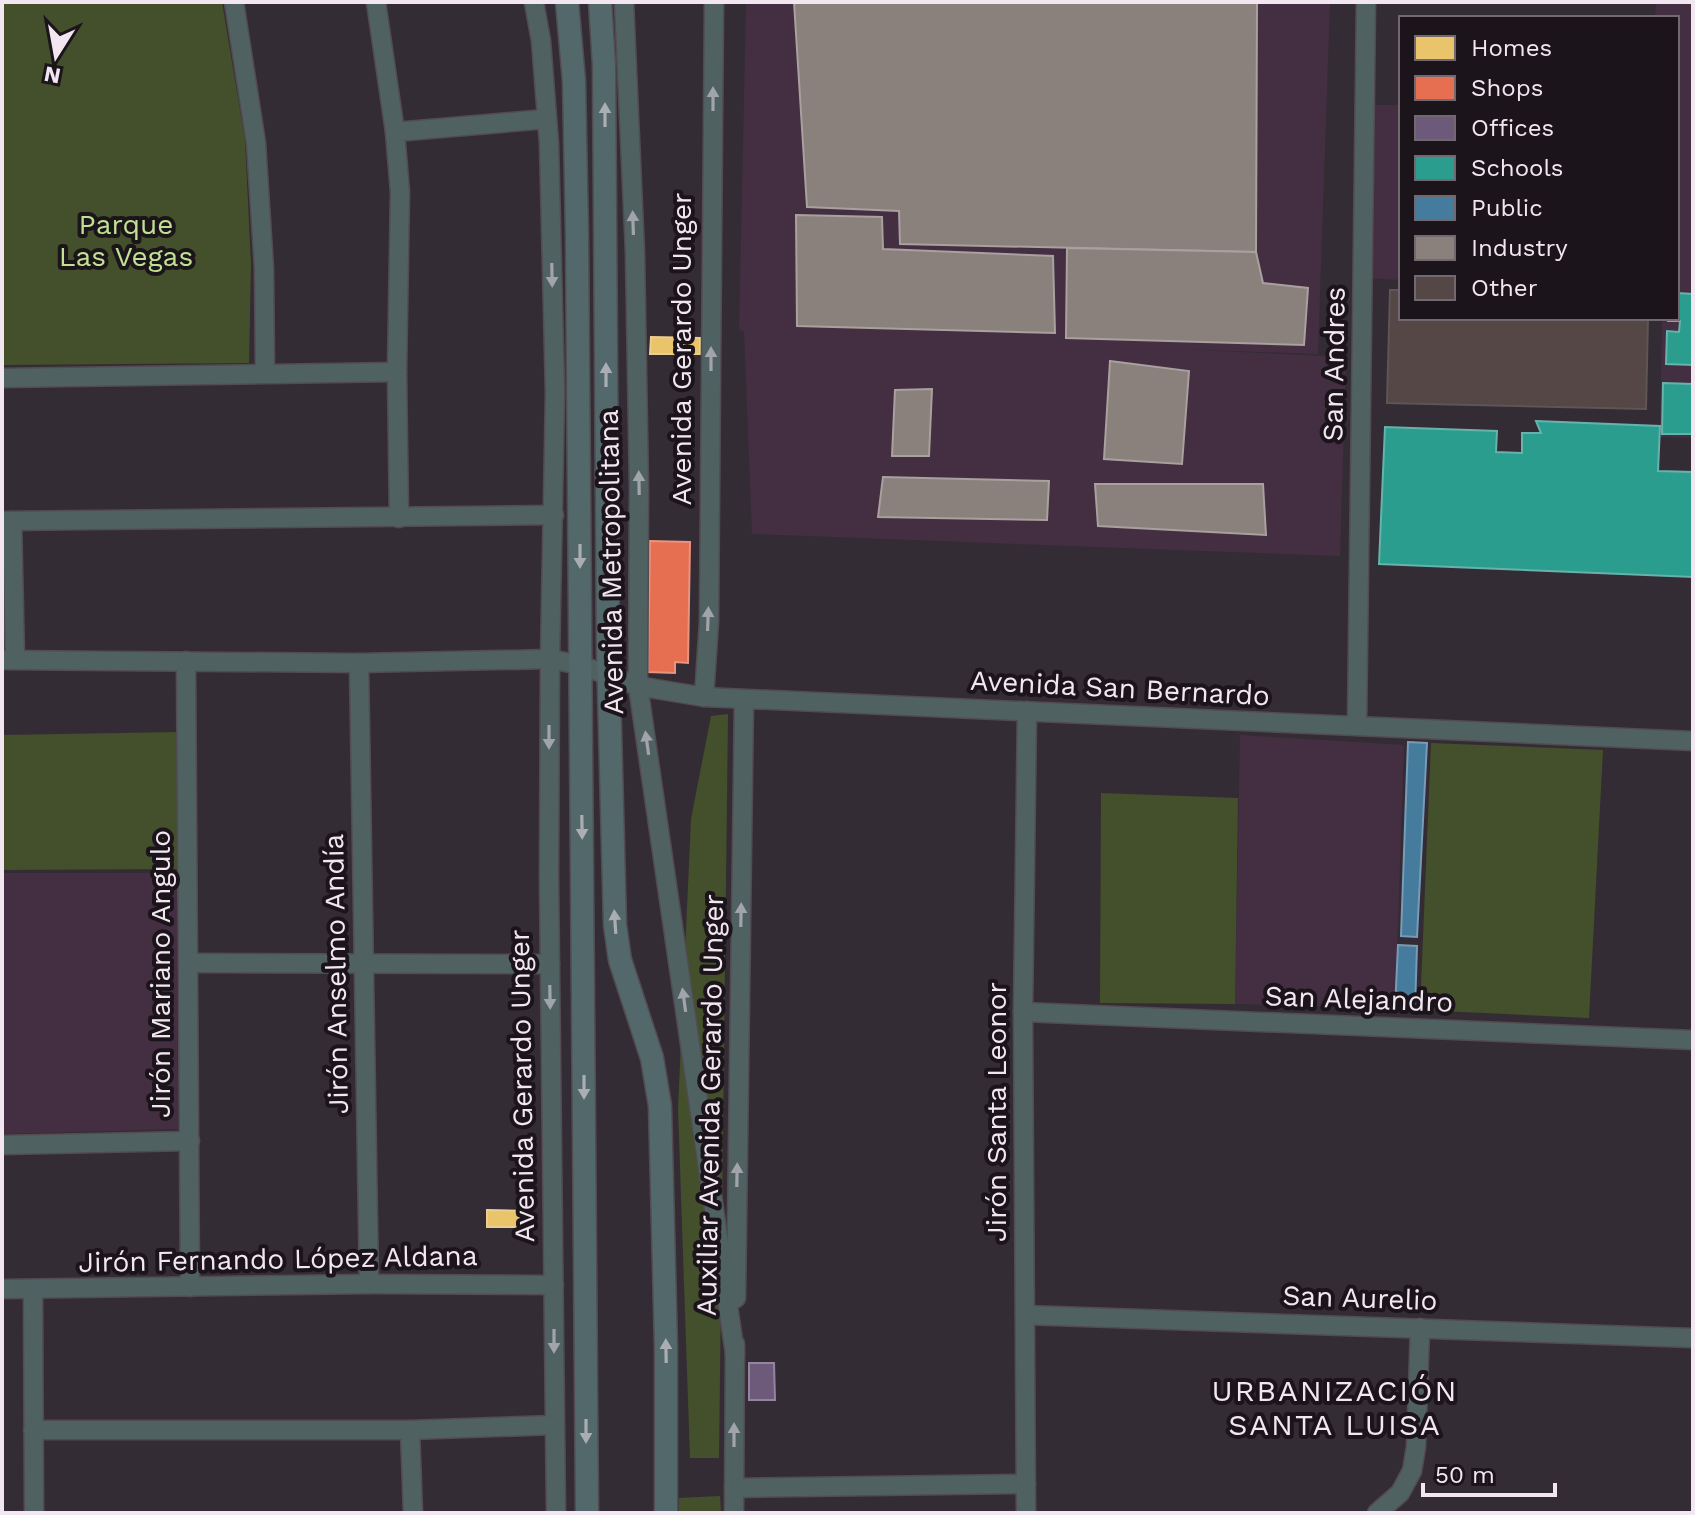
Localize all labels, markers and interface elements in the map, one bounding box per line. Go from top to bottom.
north arrow [16,16,96,96]
legend [1399,16,1679,320]
text: Homes [1471,34,1552,62]
text: N [42,61,63,89]
text: Shops [1471,74,1543,102]
one-way arrow [707,86,719,111]
one-way arrow [599,102,611,127]
text: Offices [1471,114,1554,142]
text: Schools [1471,154,1563,182]
street label: Avenida Gerardo Unger [665,192,698,506]
text: Public [1471,194,1543,222]
park label: Parque Las Vegas [59,208,193,273]
one-way arrow [627,210,640,235]
text: Industry [1471,234,1568,262]
one-way arrow [546,263,559,288]
text: Other [1471,274,1538,302]
street label: San Andres [1316,286,1352,442]
one-way arrow [705,346,717,371]
one-way arrow [600,362,612,387]
street label: Avenida Metropolitana [592,409,630,715]
one-way arrow [633,470,645,495]
one-way arrow [573,544,586,569]
one-way arrow [702,606,715,631]
street label: Avenida San Bernardo [969,664,1271,712]
one-way arrow [543,725,555,750]
one-way arrow [640,730,653,755]
one-way arrow [576,815,588,840]
street label: Jirón Mariano Angulo [144,830,177,1118]
street label: Jirón Anselmo Andía [317,833,355,1115]
street label: Auxiliar Avenida Gerardo Unger [690,894,730,1316]
one-way arrow [735,902,747,927]
one-way arrow [609,909,622,934]
street label: Avenida Gerardo Unger [503,929,541,1243]
street label: San Alejandro [1264,979,1454,1019]
street label: Jirón Santa Leonor [980,982,1013,1242]
one-way arrow [544,985,556,1010]
one-way arrow [677,987,690,1012]
one-way arrow [578,1075,590,1100]
one-way arrow [731,1162,744,1187]
street label: Jirón Fernando López Aldana [78,1239,478,1279]
street label: San Aurelio [1282,1279,1438,1317]
one-way arrow [548,1329,560,1354]
one-way arrow [660,1338,672,1363]
district label: URBANIZACIÓN SANTA LUISA [1211,1373,1459,1442]
one-way arrow [580,1419,592,1444]
one-way arrow [728,1422,740,1447]
scale bar [1423,1447,1555,1497]
text: 50 m [1435,1461,1495,1489]

